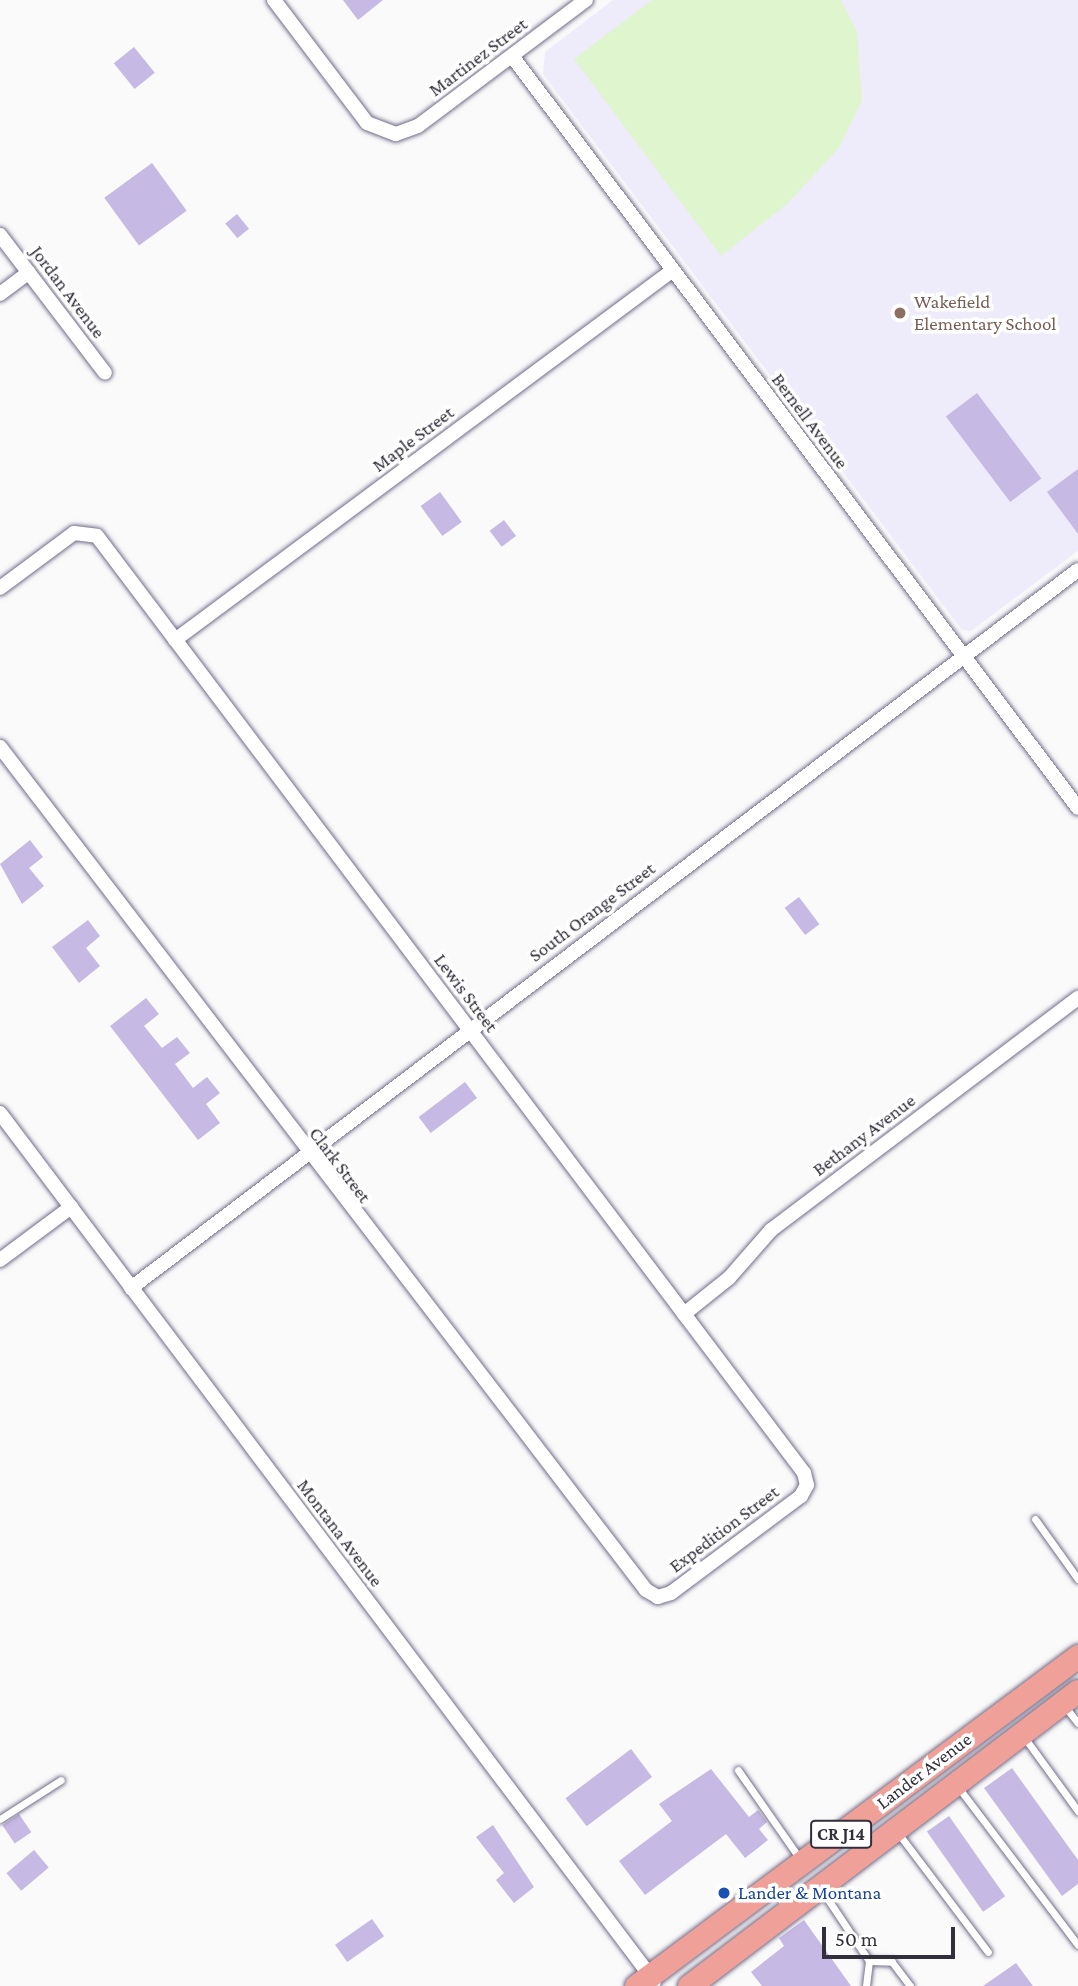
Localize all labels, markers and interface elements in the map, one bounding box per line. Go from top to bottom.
street label: Martinez Street [424,13,532,101]
street label: Jordan Avenue [26,241,110,343]
place label: Wakefield Elementary School [914,291,1056,335]
marker: Wakefield Elementary School [892,305,908,321]
street label: Bernell Avenue [767,369,853,473]
street label: Maple Street [368,401,458,477]
street label: South Orange Street [524,857,660,967]
street label: Lewis Street [429,949,503,1037]
street label: Bethany Avenue [808,1089,920,1181]
street label: Clark Street [304,1123,376,1207]
street label: Montana Avenue [292,1475,388,1591]
street label: Expedition Street [665,1480,783,1578]
street label: Lander Avenue [872,1728,976,1814]
road number: CR J14 [810,1820,872,1848]
place label: Lander & Montana [738,1882,881,1904]
marker: Lander & Montana [716,1885,732,1901]
scale bar [826,1912,959,1956]
text: 50 m [835,1927,878,1951]

